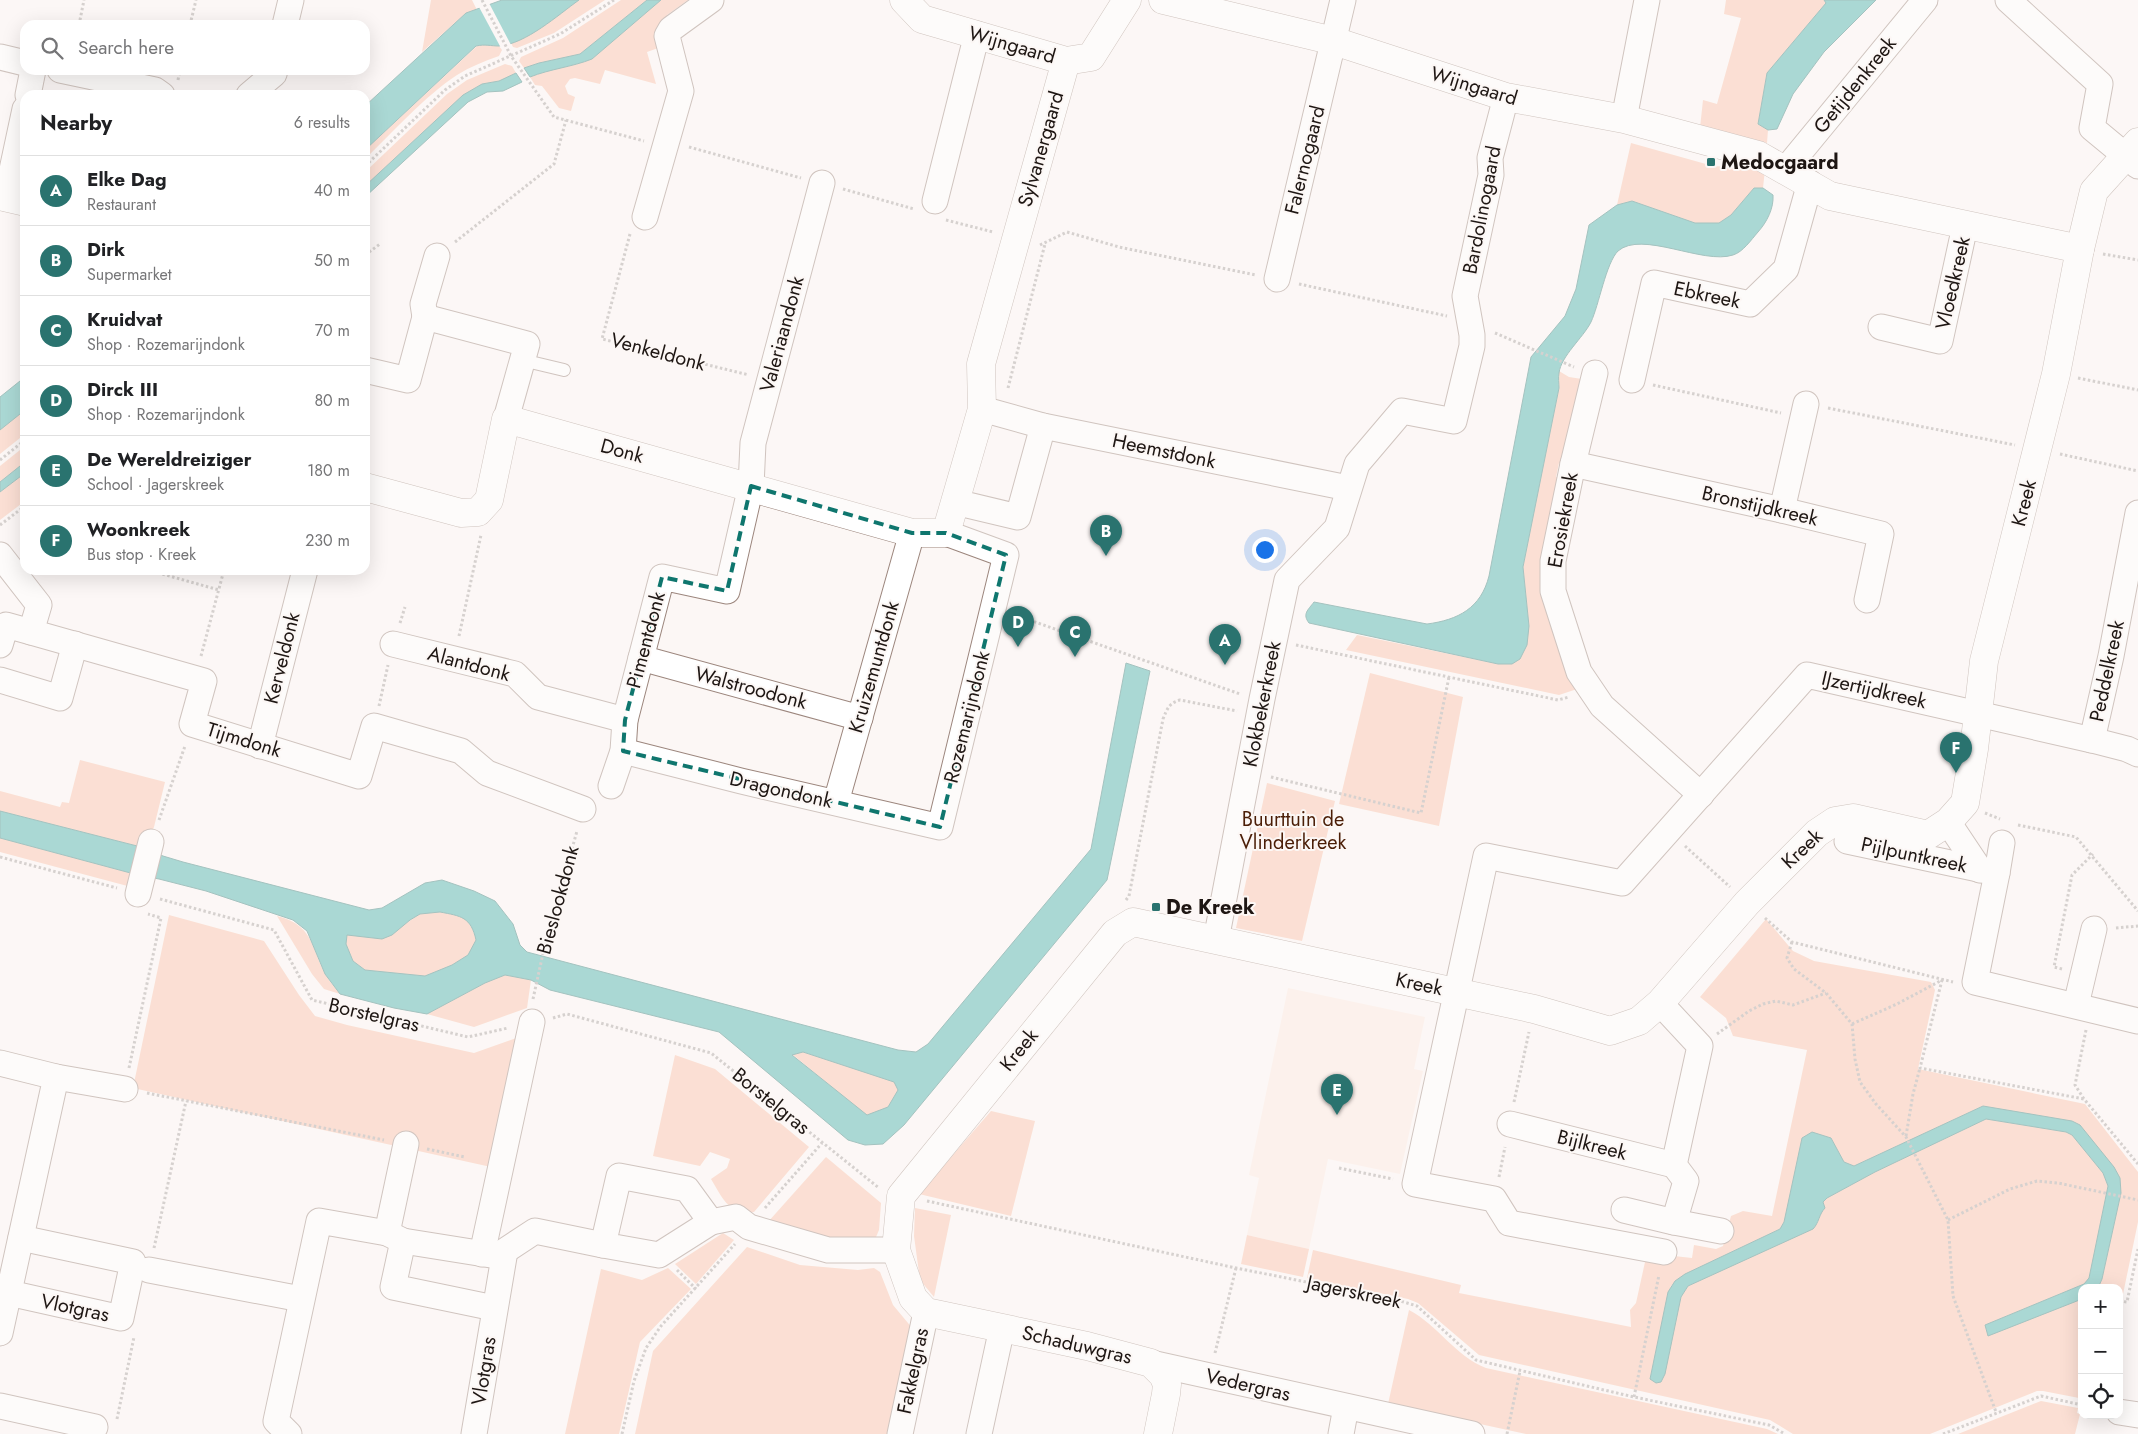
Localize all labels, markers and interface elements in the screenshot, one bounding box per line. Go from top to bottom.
street label: Wijngaard [965,19,1059,71]
search box [20,20,370,75]
street label: Getijdenkreek [1807,30,1903,140]
icon: search [38,34,66,62]
text: Search here [78,34,174,61]
street label: Wijngaard [1427,59,1521,113]
street label: Sylvanergaard [1011,88,1071,210]
street label: Falernogaard [1277,103,1333,217]
text: Nearby [40,108,112,138]
text: 6 results [294,111,350,134]
street label: Bardolinogaard [1455,143,1509,277]
place label: Medocgaard [1721,148,1839,177]
marker: Medocgaard [1705,156,1717,168]
text: Elke Dag [87,166,167,193]
text: A [50,179,62,202]
text: 40 m [314,179,350,202]
text: Restaurant [87,193,156,216]
street label: Vloedkreek [1928,233,1978,333]
text: Dirk [87,236,125,263]
text: B [51,249,61,272]
text: 50 m [314,249,350,272]
text: Supermarket [87,263,172,286]
street label: Valeriaandonk [753,273,811,395]
street label: Ebkreek [1671,274,1743,316]
text: Kruidvat [87,306,162,333]
text: C [50,319,62,342]
text: 70 m [315,319,350,342]
street label: Venkeldonk [607,325,709,379]
text: Shop · Rozemarijndonk [87,333,245,356]
text: Dirck III [87,376,158,403]
text: D [50,389,62,412]
text: 80 m [314,389,350,412]
text: Shop · Rozemarijndonk [87,403,245,426]
street label: Heemstdonk [1110,426,1219,476]
street label: Donk [597,431,647,471]
text: De Wereldreiziger [87,446,251,473]
text: E [51,459,61,482]
text: 180 m [307,459,350,482]
street label: Erosiekreek [1540,470,1586,570]
text: School · Jagerskreek [87,473,224,496]
street label: Kreek [2004,476,2044,529]
street label: Bronstijdkreek [1699,479,1821,533]
pin: B [1090,515,1122,556]
text: Woonkreek [87,516,190,543]
text: F [52,529,60,552]
text: 230 m [305,529,350,552]
your location [1252,537,1278,563]
text: Bus stop · Kreek [87,543,196,566]
street label: Pimentdonk [619,588,673,692]
street label: Kruizemuntdonk [841,597,907,736]
pin: D [1002,606,1034,647]
street label: Kerveldonk [257,609,307,707]
pin: C [1059,616,1091,657]
street label: Peddelkreek [2082,617,2132,724]
pin: A [1209,624,1241,665]
street label: Klokbekerkreek [1236,638,1288,769]
street label: Alantdonk [425,639,514,689]
street label: Rozemarijndonk [937,648,997,786]
street label: Walstroodonk [692,659,810,717]
street label: IJzertijdkreek [1819,664,1930,716]
street label: Tijmdonk [203,715,285,765]
pin: F [1940,732,1972,773]
street label: Dragondonk [727,764,835,816]
park label: Buurttuin de Vlinderkreek [1240,805,1347,857]
street label: Kreek [1775,822,1829,876]
street label: Pijlpuntkreek [1858,830,1970,880]
street label: Bieslookdonk [530,842,586,958]
place label: De Kreek [1166,893,1255,922]
marker: De Kreek [1150,901,1162,913]
street label: Kreek [1393,965,1445,1003]
street label: Borstelgras [326,990,422,1040]
street label: Kreek [993,1022,1045,1077]
street label: Borstelgras [726,1061,816,1141]
pin: E [1321,1074,1353,1115]
street label: Bijlkreek [1554,1122,1630,1168]
street label: Jagerskreek [1301,1267,1404,1316]
map controls [2078,1284,2123,1419]
button: + [2078,1284,2123,1329]
street label: Vlotgras [38,1287,112,1329]
street label: Schaduwgras [1019,1318,1135,1372]
street label: Fakkelgras [890,1325,936,1417]
button: − [2078,1329,2123,1374]
street label: Vlotgras [464,1334,504,1408]
street label: Vedergras [1203,1361,1293,1409]
button: locate [2078,1374,2123,1419]

